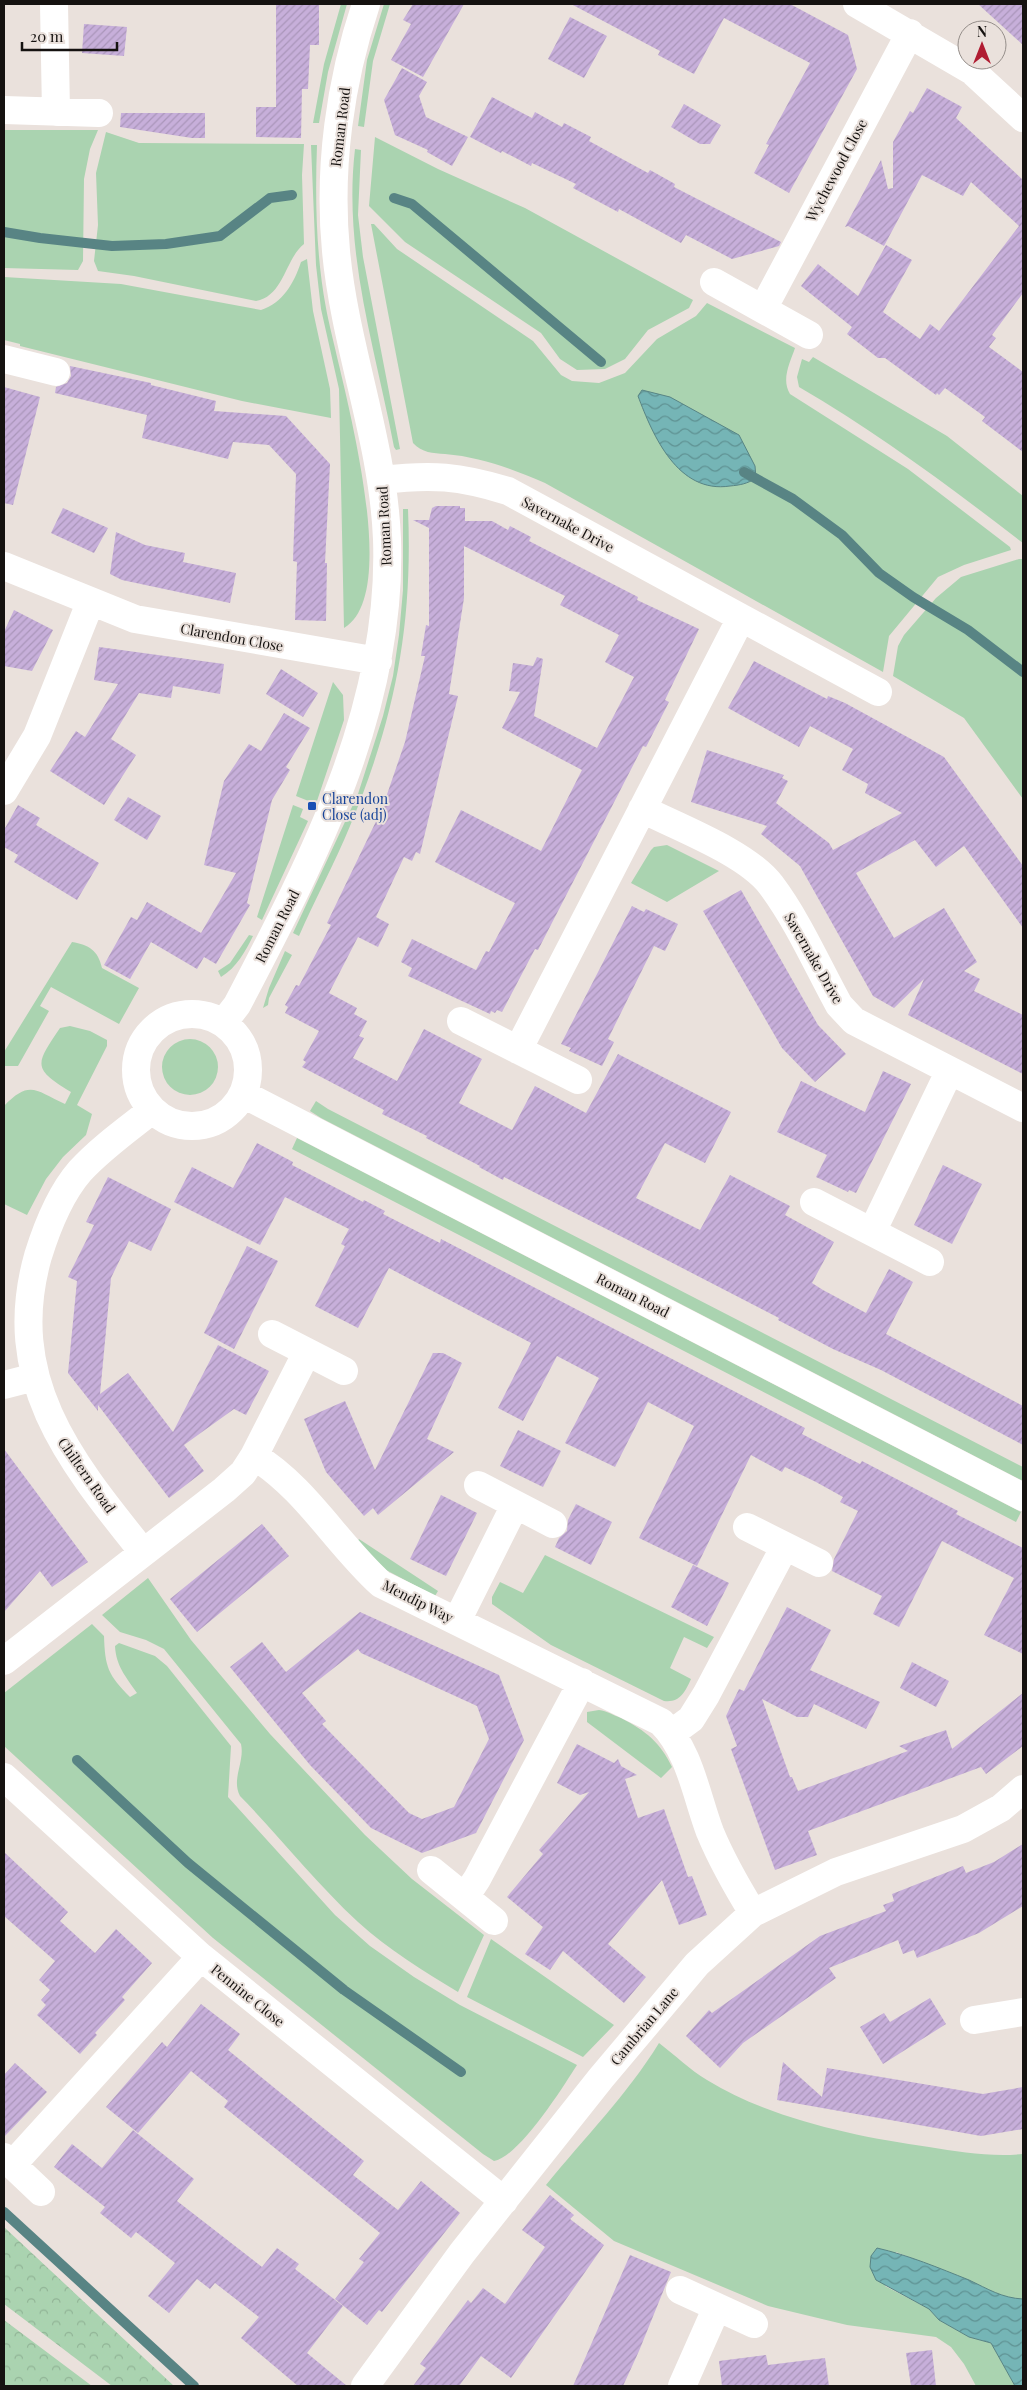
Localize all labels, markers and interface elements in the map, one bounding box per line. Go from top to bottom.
scale bar [22,20,118,52]
north arrow [957,20,1007,70]
text: N [977,22,987,41]
text: 20 m [30,26,64,46]
street label: Roman Road [326,86,354,168]
street label: Wychewood Close [800,115,871,225]
street label: Roman Road [372,486,396,566]
street label: Savernake Drive [519,492,617,556]
street label: Clarendon Close [179,619,285,655]
place label: Clarendon Close (adj) [322,789,389,824]
marker: Clarendon Close (adj) [306,800,318,812]
street label: Roman Road [250,886,304,966]
street label: Savernake Drive [780,909,848,1007]
street label: Roman Road [593,1268,673,1322]
street label: Chiltern Road [54,1434,120,1516]
street label: Mendip Way [380,1575,456,1627]
street label: Pennine Close [207,1959,289,2031]
street label: Cambrian Lane [606,1983,682,2069]

